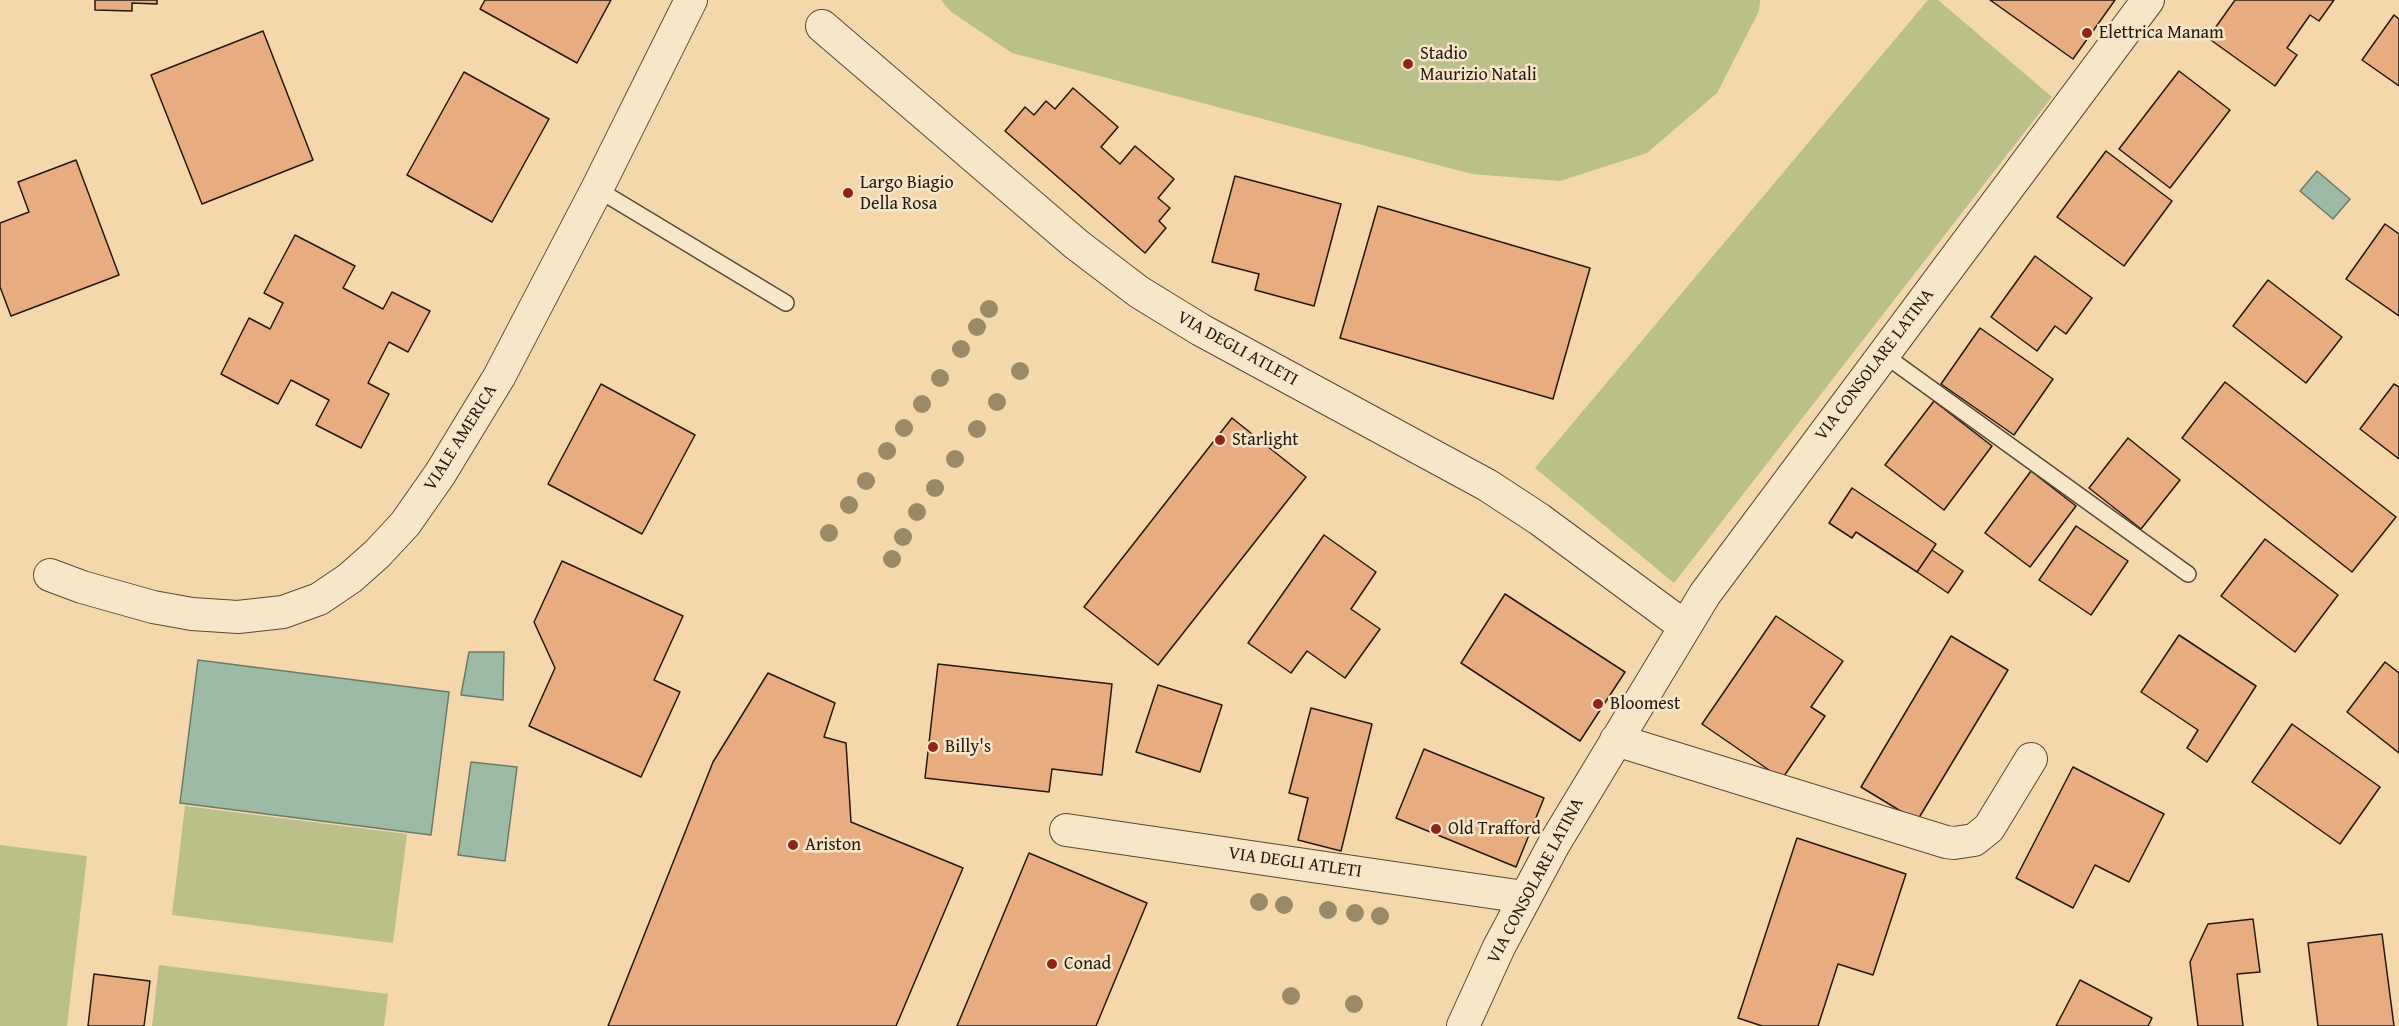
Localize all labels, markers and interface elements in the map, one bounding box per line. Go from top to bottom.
place label: Elettrica Manam [2099,22,2224,44]
marker: Elettrica Manam [2080,26,2094,40]
place label: Stadio Maurizio Natali [1420,43,1537,86]
marker: Stadio Maurizio Natali [1401,57,1415,71]
place label: Largo Biagio Della Rosa [860,172,954,214]
marker: Largo Biagio Della Rosa [841,186,855,200]
street label: VIA CONSOLARE LATINA [1811,285,1939,445]
street label: VIA DEGLI ATLETI [1173,307,1301,391]
street label: VIALE AMERICA [420,381,502,495]
place label: Starlight [1232,429,1299,451]
marker: Starlight [1213,433,1227,447]
place label: Bloomest [1610,693,1680,715]
marker: Bloomest [1591,697,1605,711]
place label: Billy's [945,736,991,758]
marker: Billy's [926,740,940,754]
street label: VIA CONSOLARE LATINA [1483,794,1589,968]
place label: Old Trafford [1448,818,1541,840]
marker: Old Trafford [1429,822,1443,836]
place label: Ariston [805,834,861,856]
marker: Ariston [786,838,800,852]
street label: VIA DEGLI ATLETI [1227,843,1363,883]
place label: Conad [1064,953,1111,975]
marker: Conad [1045,957,1059,971]

